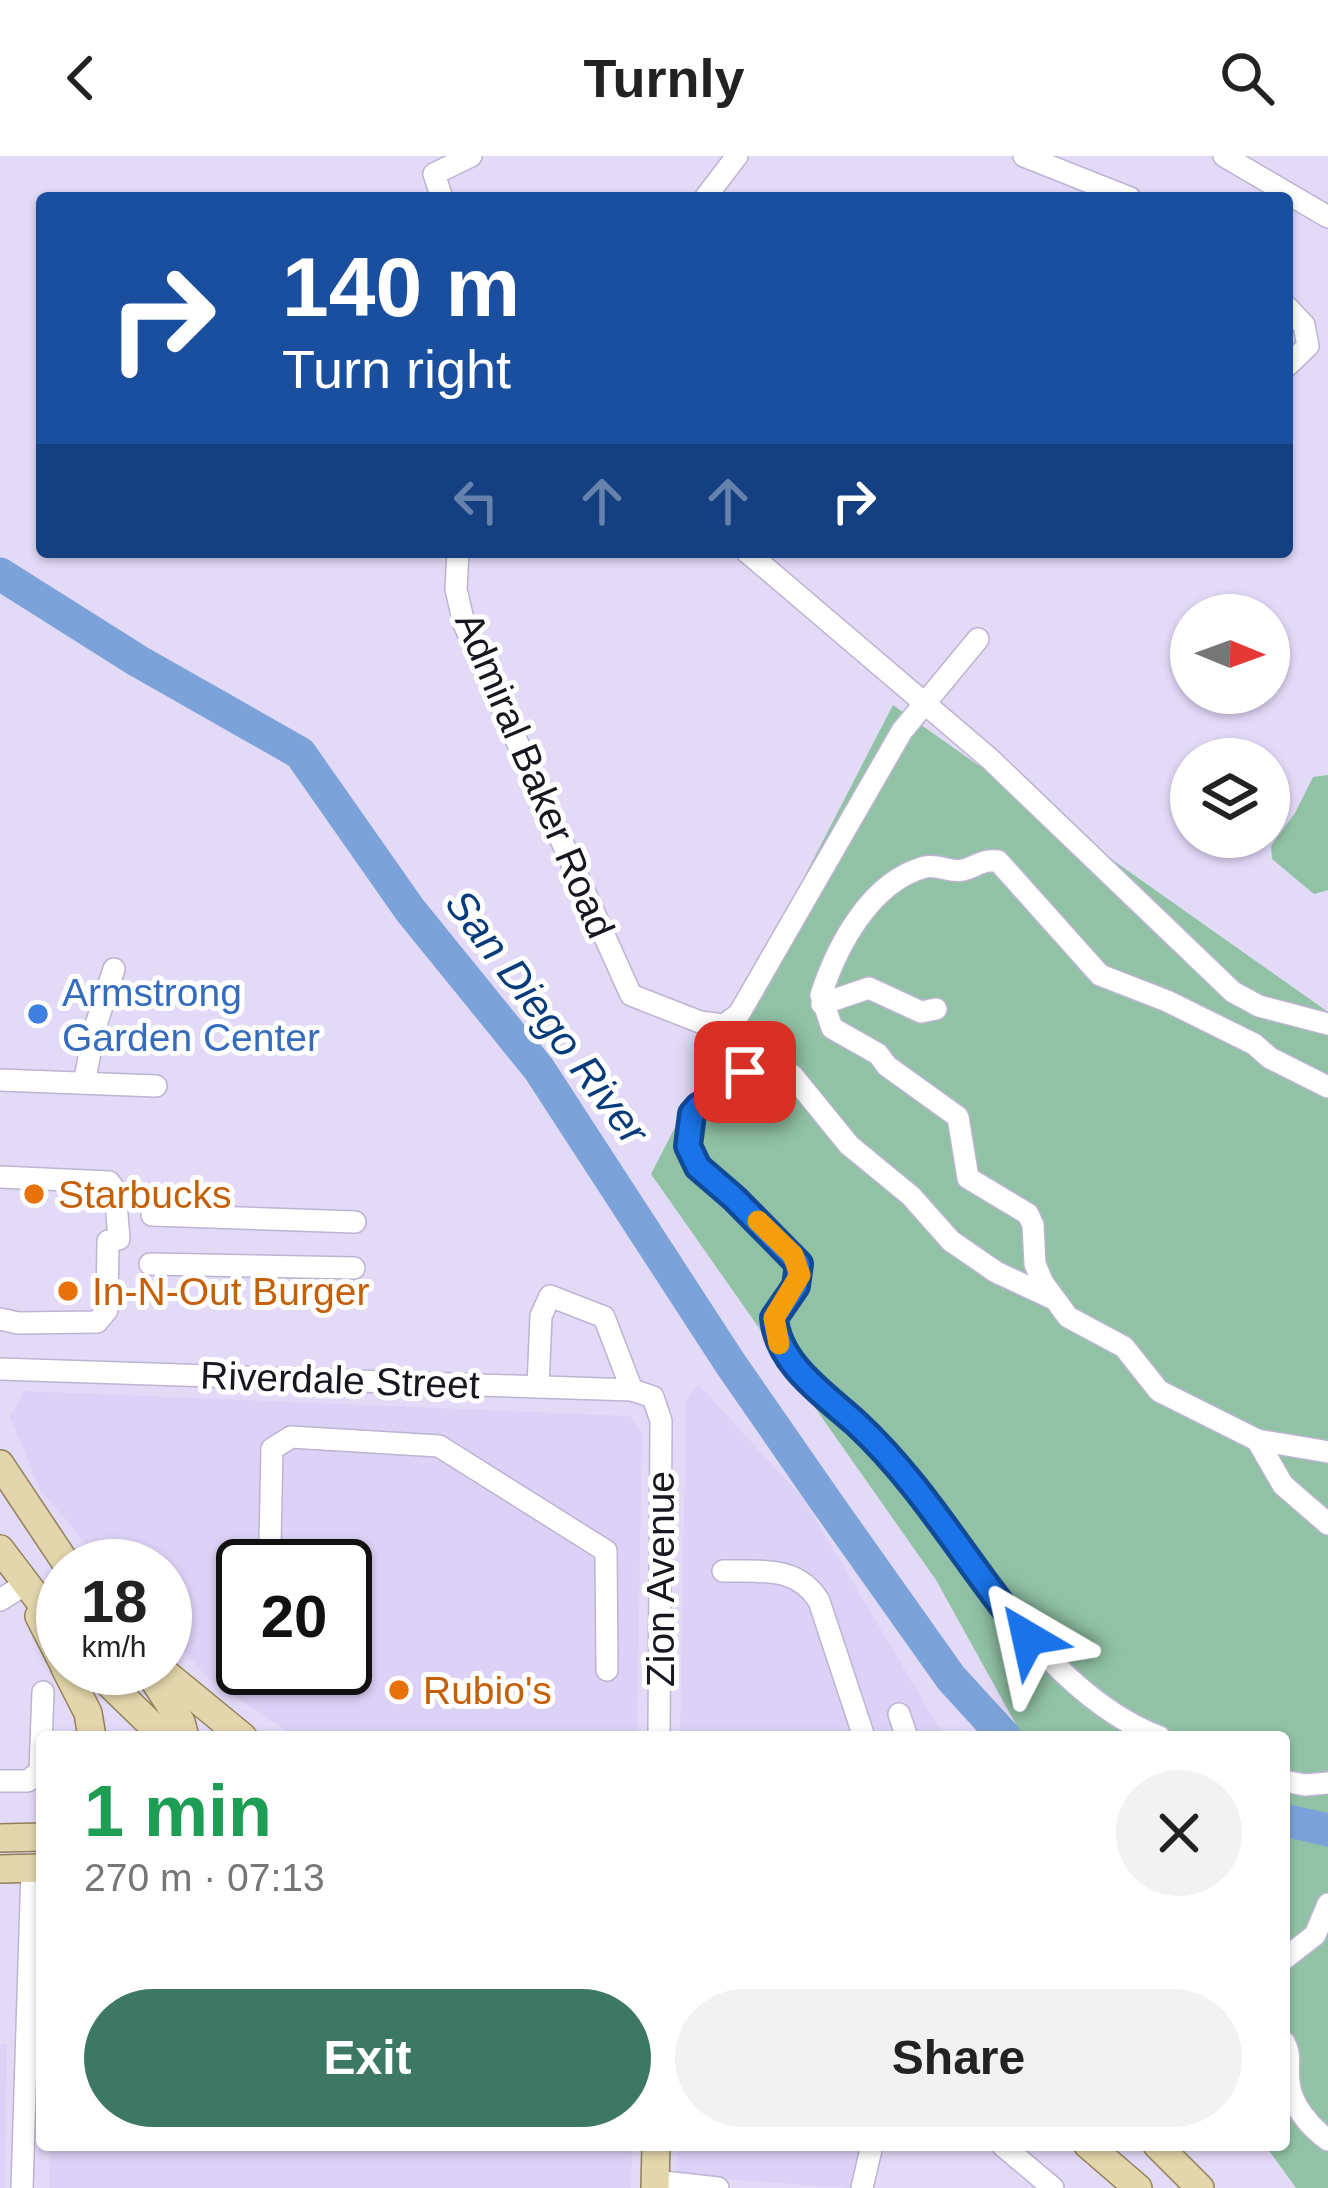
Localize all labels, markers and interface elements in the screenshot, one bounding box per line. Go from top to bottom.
icon: back [48,45,114,111]
icon: search [1214,45,1280,111]
text: Turnly [584,48,745,108]
icon: right [84,240,240,396]
text: 140 m [282,240,520,334]
text: Turn right [282,339,511,399]
icon: left [443,468,509,534]
icon: ahead [569,468,635,534]
icon: ahead [695,468,761,534]
icon: right [821,468,887,534]
north arrow [1170,594,1290,714]
map controls [1170,594,1290,858]
street label: Admiral Baker Road [447,606,623,944]
button: layers [1170,738,1290,858]
water label: San Diego River [436,881,659,1155]
place label: Armstrong Garden Center [62,971,320,1059]
marker: Armstrong Garden Center [25,1001,51,1027]
pin [694,1021,796,1123]
icon: arrive [712,1039,778,1105]
place label: Starbucks [58,1173,231,1216]
marker: Starbucks [21,1181,47,1207]
place label: In-N-Out Burger [92,1270,369,1313]
marker: In-N-Out Burger [55,1278,81,1304]
street label: Riverdale Street [200,1354,481,1406]
street label: Zion Avenue [639,1471,682,1687]
speed limit sign: 20 [216,1539,372,1695]
text: 18 [81,1568,147,1635]
position arrow [965,1575,1091,1701]
text: km/h [81,1630,147,1663]
place label: Rubio's [423,1669,552,1712]
marker: Rubio's [386,1677,412,1703]
button: close [1116,1770,1242,1896]
text: 1 min [84,1771,272,1851]
text: 270 m · 07:13 [84,1856,325,1899]
button: Exit [84,1989,651,2127]
button: Share [675,1989,1242,2127]

